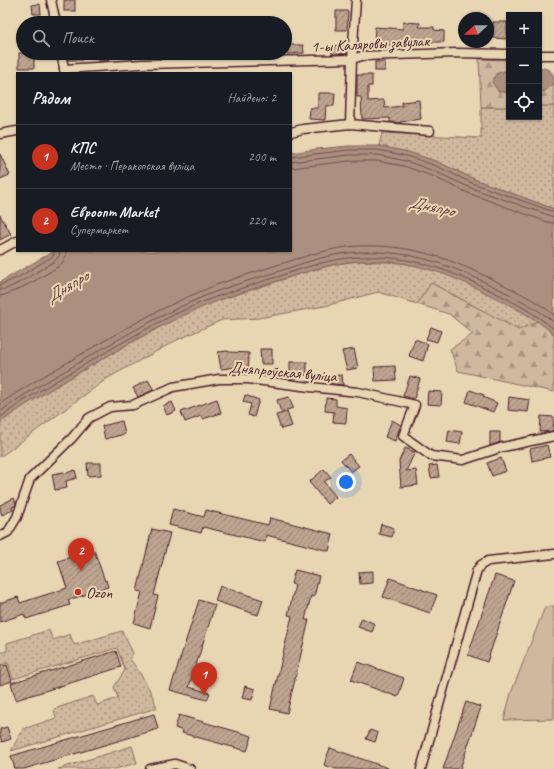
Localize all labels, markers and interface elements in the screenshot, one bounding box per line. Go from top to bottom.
north arrow [458,12,494,48]
map controls [506,12,542,120]
button: + [506,12,542,48]
search box [16,16,292,60]
icon: search [30,27,52,49]
text: Поиск [62,29,94,48]
street label: 1-ы Каляровы завулак [311,31,432,57]
button: − [506,48,542,84]
button: locate [506,84,542,120]
text: Рядом [32,88,70,109]
text: Найдено: 2 [228,90,276,106]
text: КПС [70,139,95,158]
text: 1 [42,149,48,165]
text: 200 m [248,149,276,165]
text: Место · Перакопская вуліца [70,158,194,174]
water label: Дняпро [407,191,459,222]
text: Евроопт Market [70,203,158,222]
text: 2 [42,213,48,229]
text: 220 m [248,213,276,229]
text: Супермаркет [70,222,128,238]
water label: Дняпро [42,264,94,308]
street label: Дняпроўская вуліца [228,357,339,387]
your location [336,472,356,492]
pin: 2 [68,538,94,571]
place label: Ozon [86,583,113,603]
marker: Ozon [73,587,83,597]
pin: 1 [191,662,217,695]

